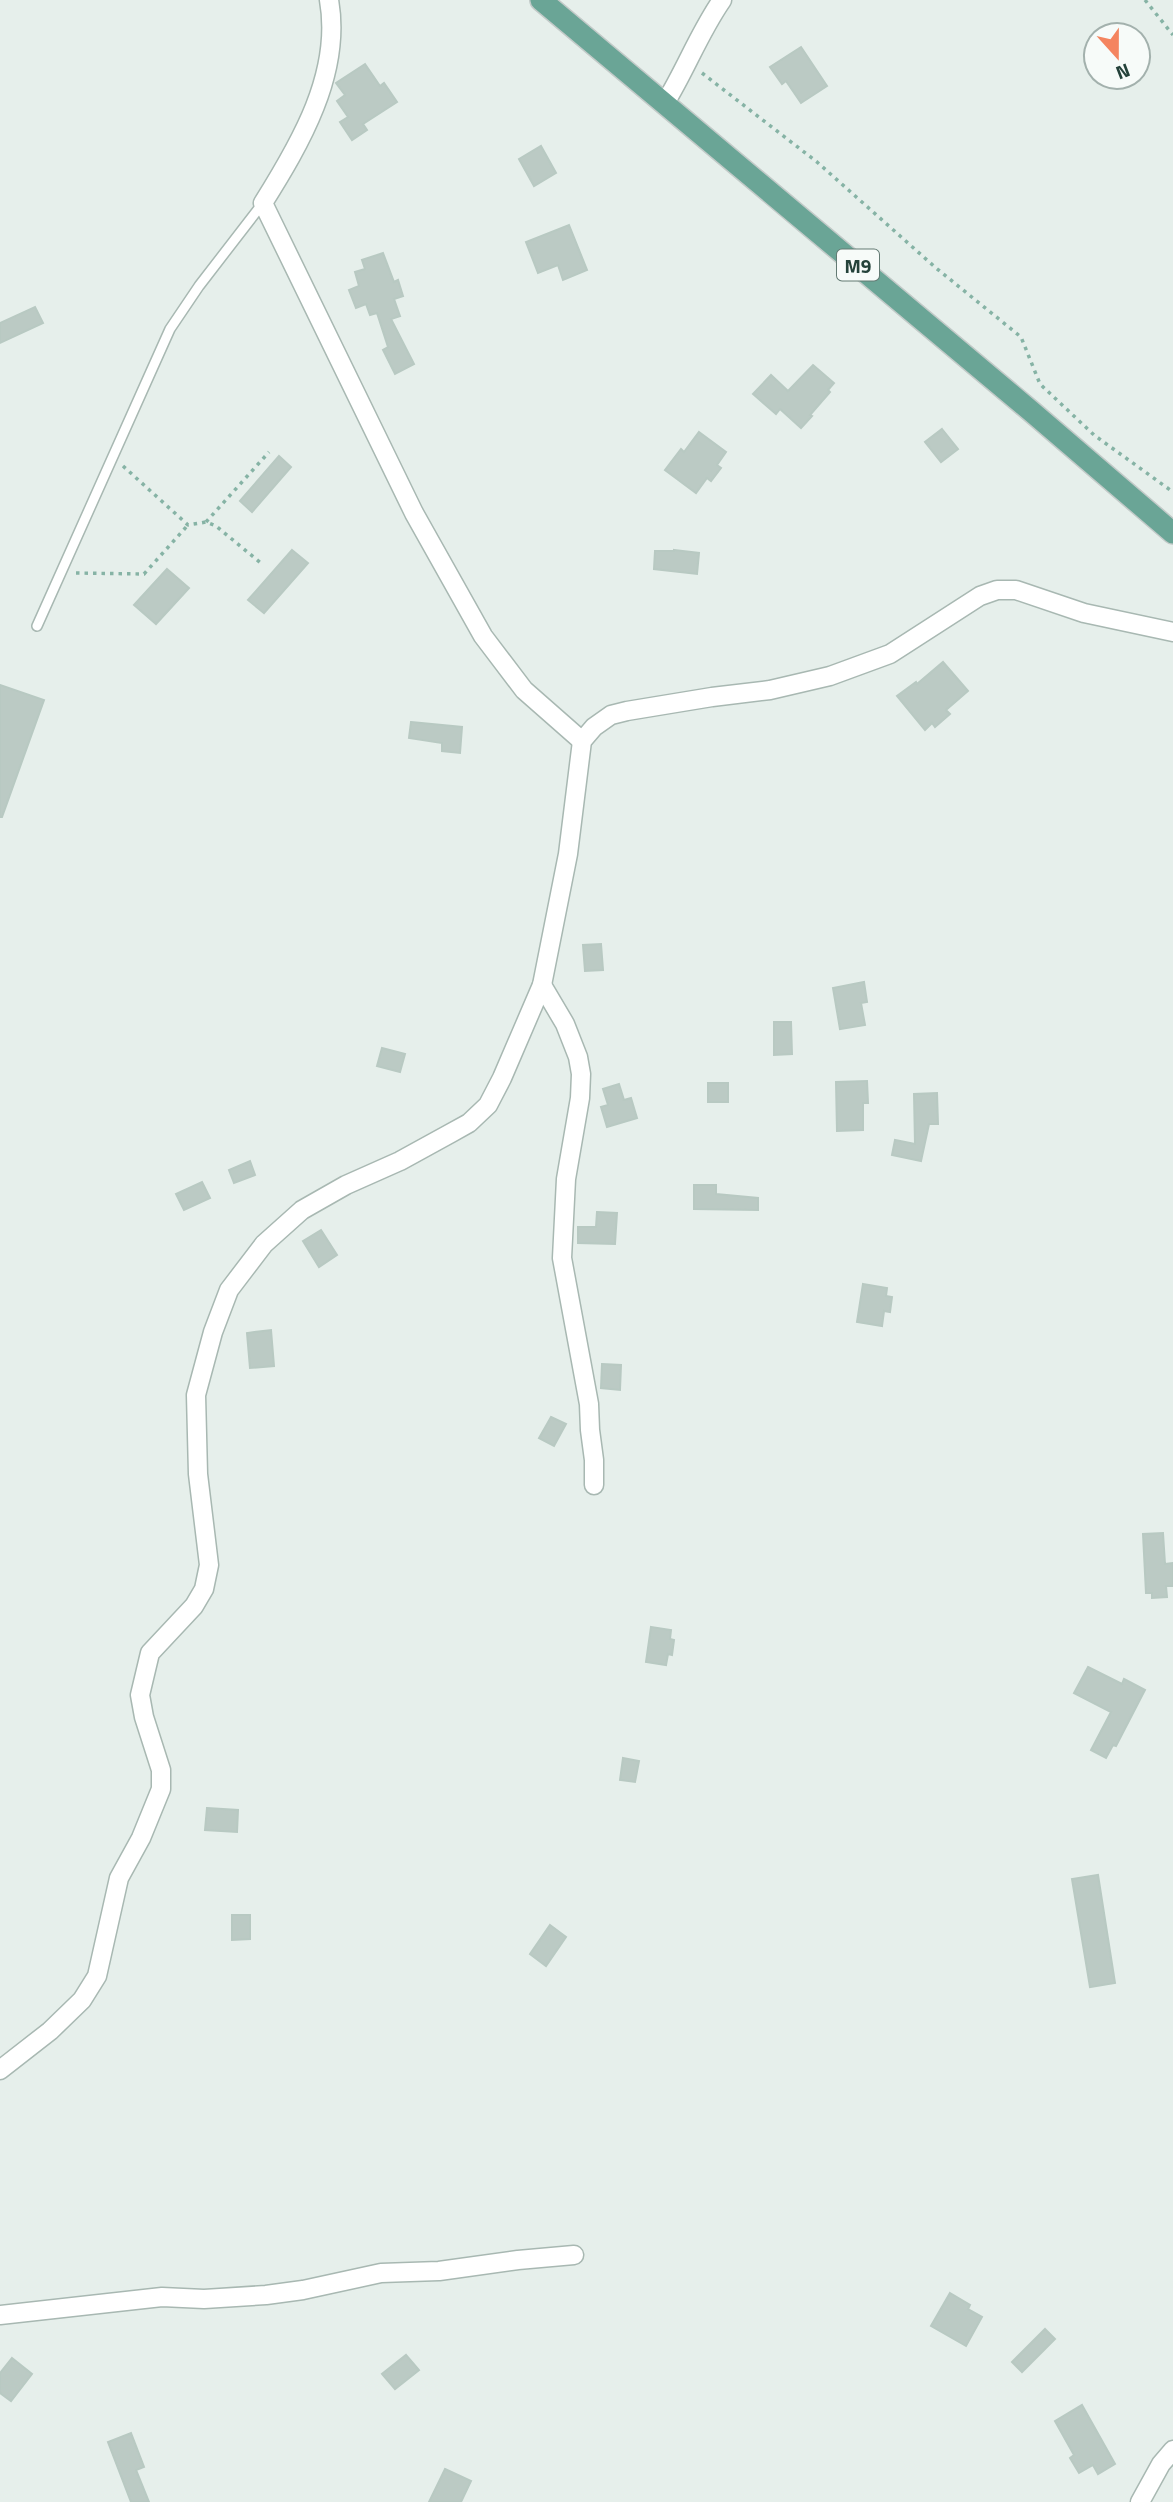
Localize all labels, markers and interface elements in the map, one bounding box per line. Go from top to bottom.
north arrow [1082,21,1152,91]
text: N [1112,56,1135,88]
road number: M9 [837,249,879,280]

